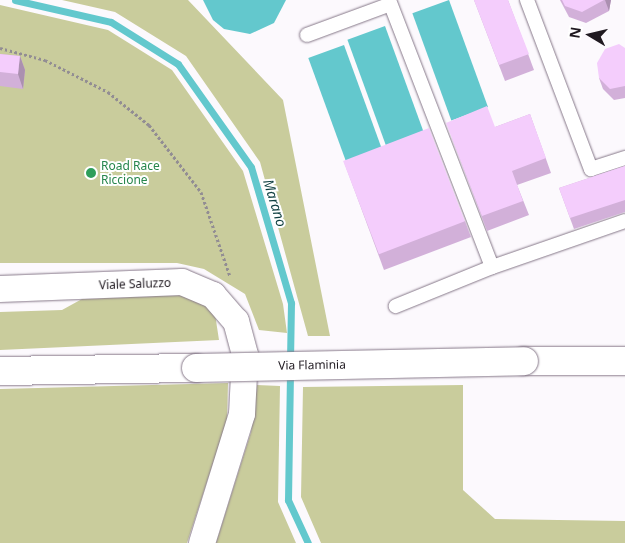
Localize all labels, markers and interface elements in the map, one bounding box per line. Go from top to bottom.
north arrow [565,10,615,60]
text: N [564,25,585,40]
place label: Road Race Riccione [101,159,160,187]
marker: Road Race Riccione [85,167,97,179]
water label: Marano [260,177,290,229]
street label: Viale Saluzzo [99,276,171,292]
street label: Via Flaminia [278,357,346,373]

